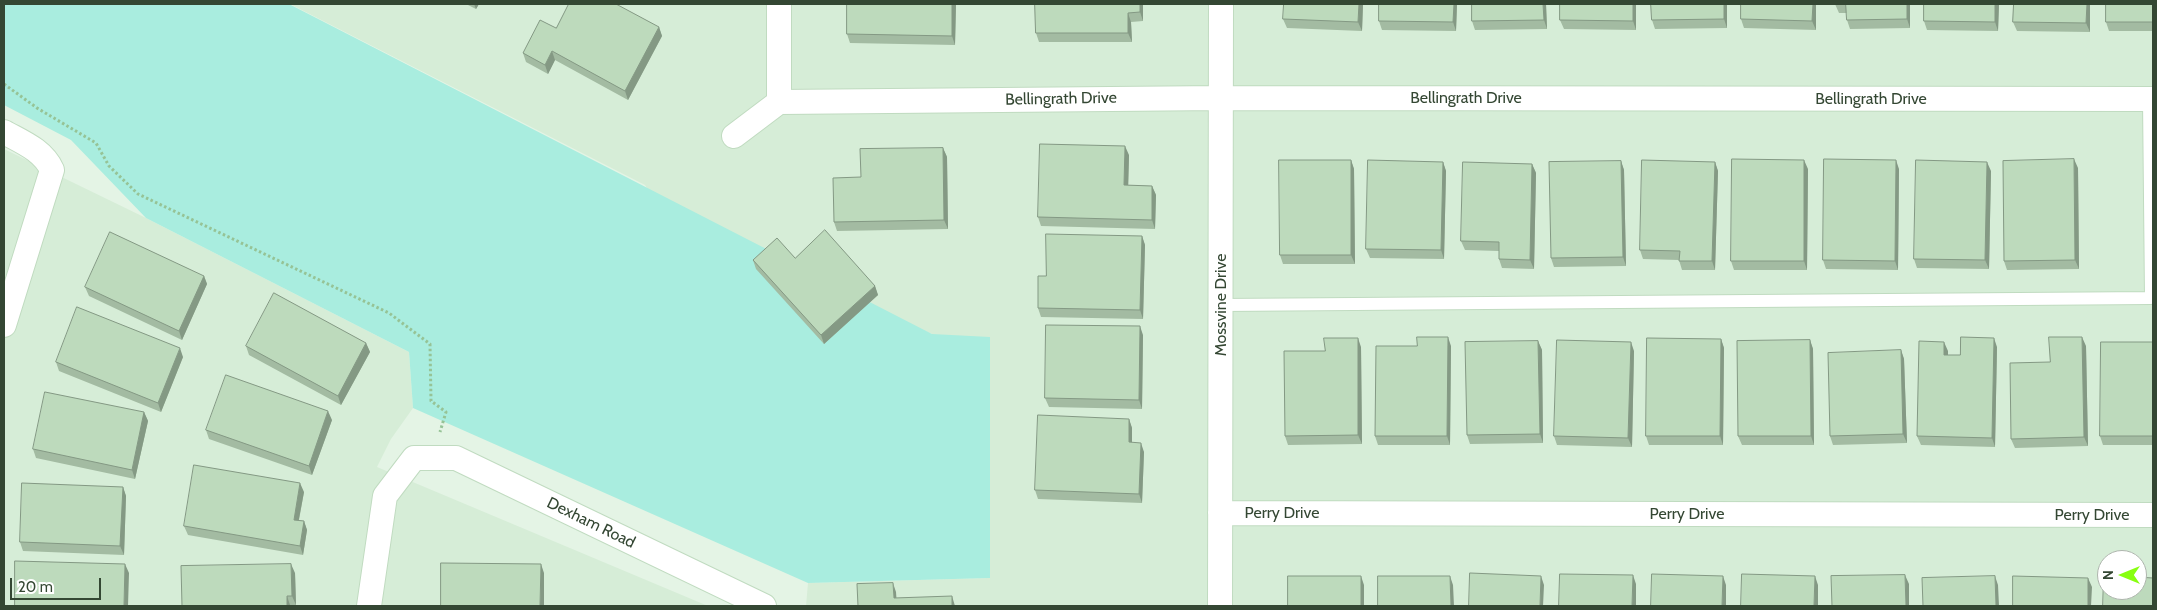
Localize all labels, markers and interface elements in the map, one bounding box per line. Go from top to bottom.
street label: Bellingrath Drive [1005,88,1117,110]
street label: Bellingrath Drive [1410,88,1522,108]
street label: Bellingrath Drive [1815,89,1927,109]
street label: Mossvine Drive [1211,254,1231,356]
street label: Dexham Road [544,493,638,553]
street label: Perry Drive [1245,503,1319,523]
street label: Perry Drive [1650,504,1724,524]
street label: Perry Drive [2055,505,2129,525]
north arrow [2097,550,2147,600]
scale bar [12,568,104,600]
text: N [2099,570,2117,580]
text: 20 m [18,578,53,596]

